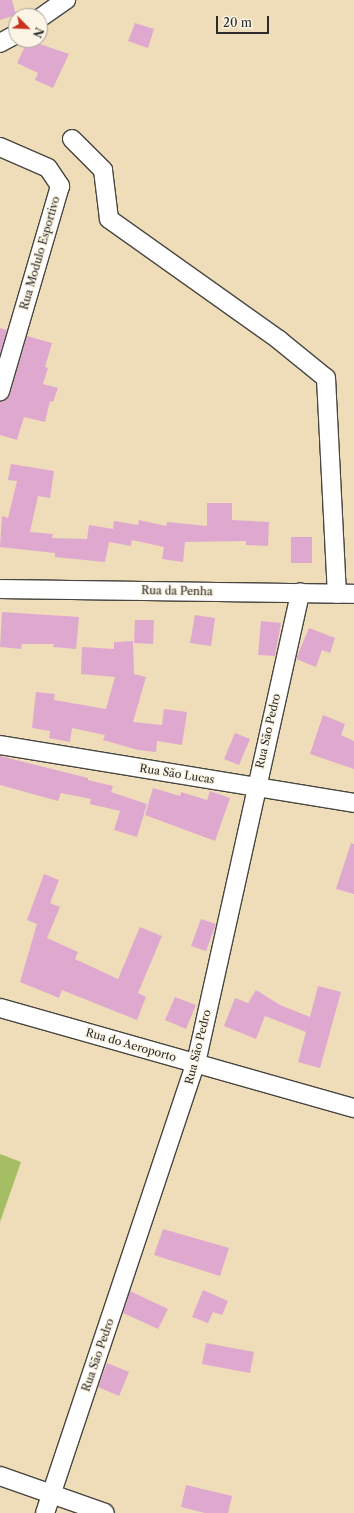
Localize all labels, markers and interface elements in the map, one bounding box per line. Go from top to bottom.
north arrow [8,8,48,48]
scale bar [218,8,271,34]
text: 20 m [223,15,252,30]
text: N [30,25,46,40]
street label: Rua Modulo Esportivo [17,195,63,311]
street label: Rua da Penha [141,584,213,598]
street label: Rua São Pedro [253,692,283,770]
street label: Rua São Lucas [138,762,216,786]
street label: Rua São Pedro [182,1008,214,1086]
street label: Rua do Aeroporto [84,1026,178,1064]
street label: Rua São Pedro [79,1317,117,1393]

